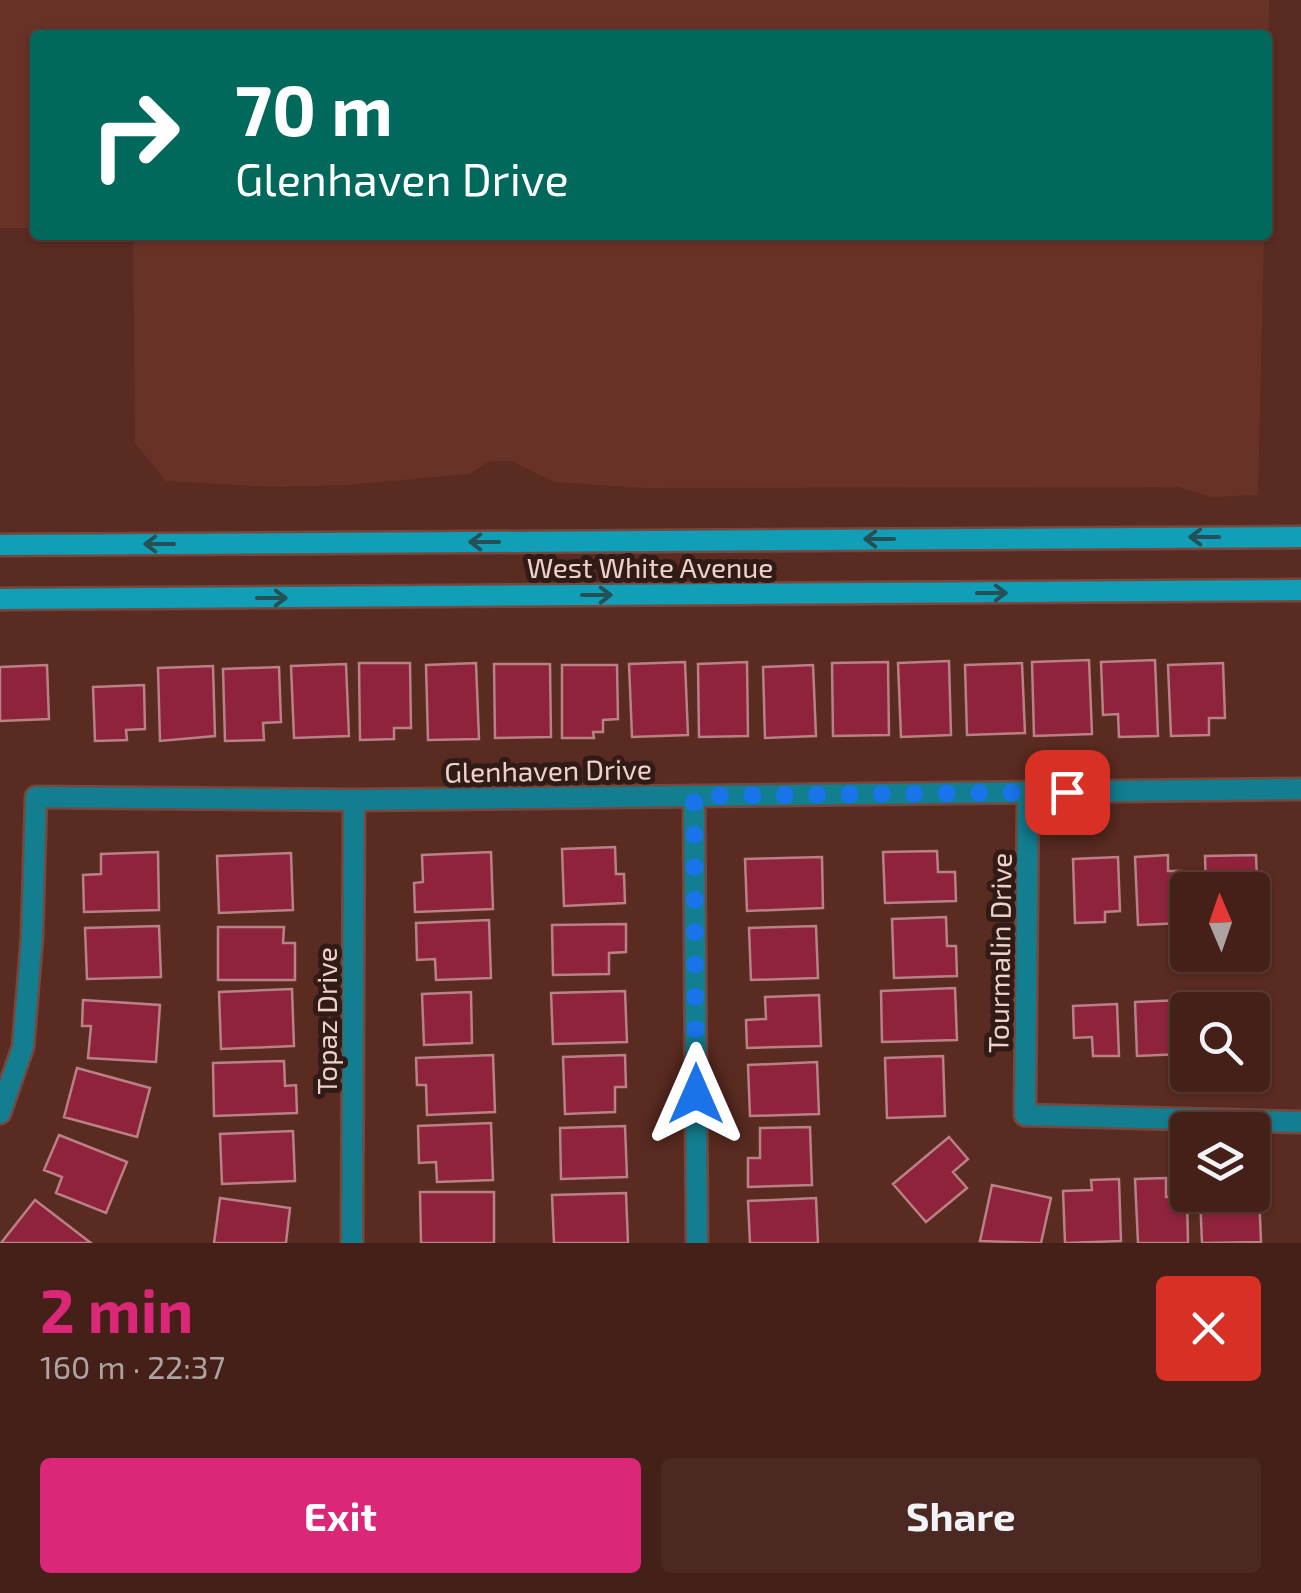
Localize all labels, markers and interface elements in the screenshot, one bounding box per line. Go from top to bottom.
text: 70 m [235,66,393,150]
icon: right [70,70,200,200]
text: Glenhaven Drive [235,151,569,205]
one-way arrow [1188,528,1220,546]
one-way arrow [863,530,896,548]
one-way arrow [468,532,500,552]
one-way arrow [143,534,176,554]
street label: West White Avenue [527,550,773,584]
one-way arrow [976,584,1008,602]
one-way arrow [580,586,613,604]
one-way arrow [256,588,288,607]
pin [1025,750,1110,835]
street label: Glenhaven Drive [444,751,652,789]
icon: arrive [1040,765,1095,820]
street label: Tourmalin Drive [980,853,1018,1053]
north arrow [1170,872,1270,972]
map controls [1170,872,1270,1212]
street label: Topaz Drive [309,947,343,1095]
button: search [1170,992,1270,1092]
position arrow [644,1042,748,1146]
button: layers [1170,1112,1270,1212]
text: 2 min [40,1273,193,1345]
button: close [1156,1276,1261,1381]
text: 160 m · 22:37 [40,1347,225,1385]
button: Exit [40,1458,641,1573]
button: Share [661,1458,1261,1573]

